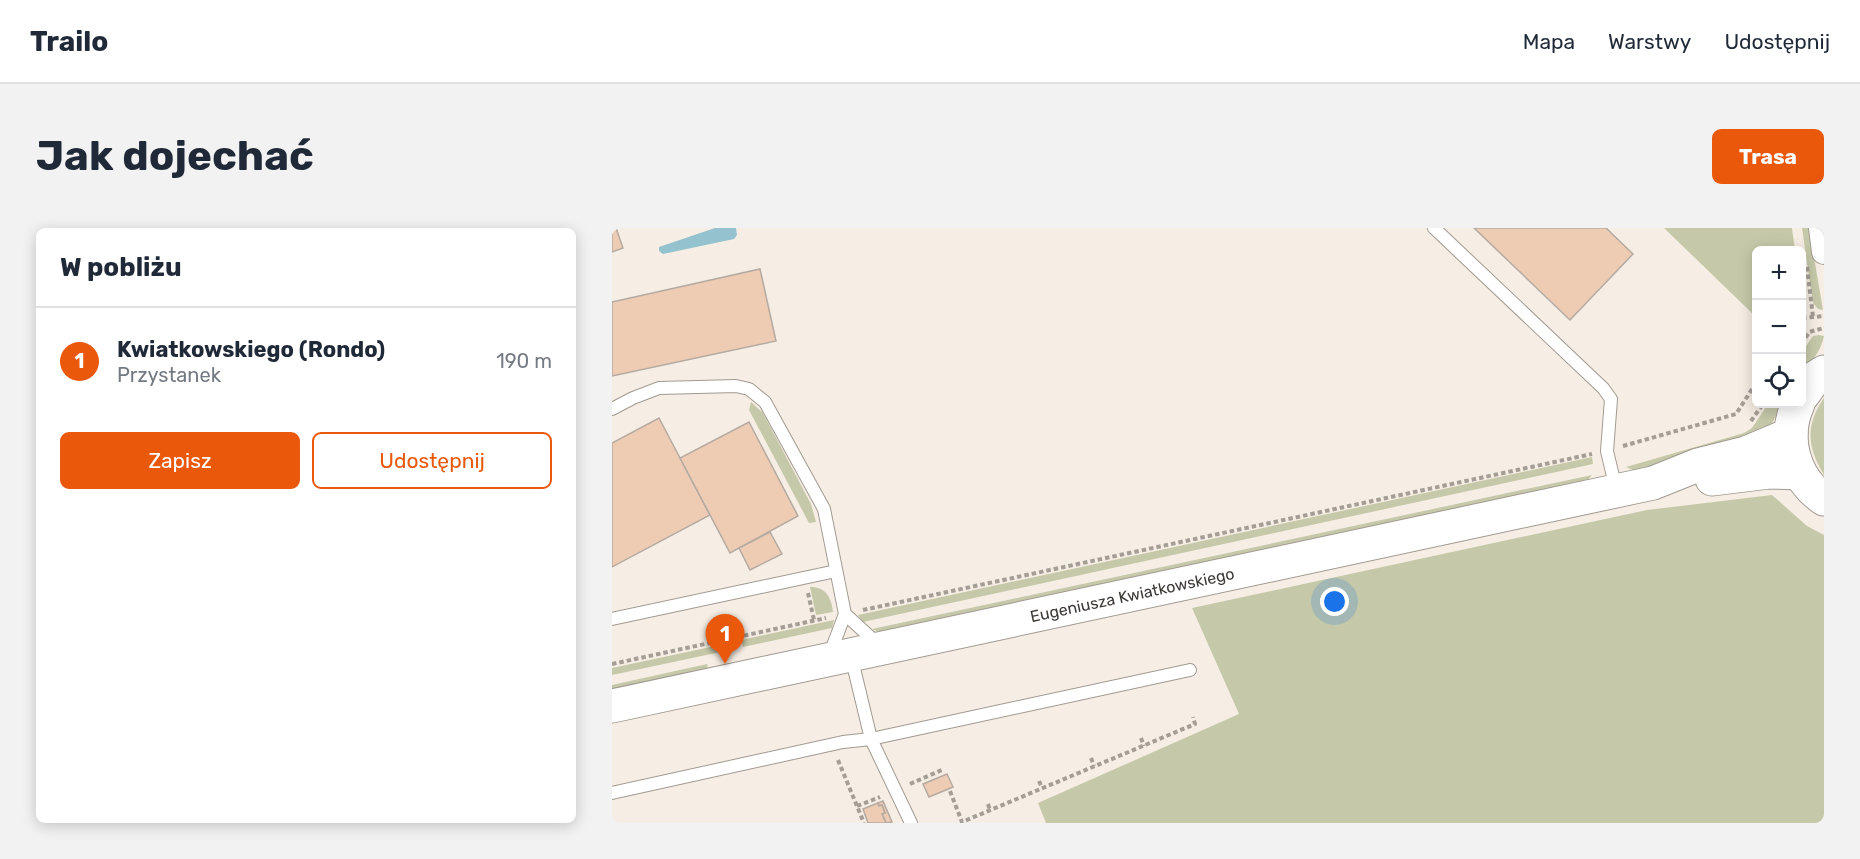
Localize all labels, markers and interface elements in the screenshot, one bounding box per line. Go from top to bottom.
text: Trailo [30,25,108,58]
text: Mapa [1523,29,1575,54]
text: Warstwy [1608,29,1691,54]
text: Udostępnij [1724,29,1830,54]
button: Trasa [1712,129,1824,184]
text: Jak dojechać [36,131,314,181]
map controls [1752,246,1806,408]
button: + [1752,246,1806,300]
text: W pobliżu [60,252,182,283]
button: − [1752,300,1806,354]
text: Kwiatkowskiego (Rondo) [117,336,385,363]
text: 1 [75,349,84,373]
text: 190 m [496,349,552,373]
button: locate [1752,354,1806,408]
text: Przystanek [117,363,221,387]
button: Zapisz [60,432,300,489]
button: Udostępnij [312,432,552,489]
street label: Eugeniusza Kwiatkowskiego [1028,564,1236,626]
your location [1320,587,1349,616]
pin: 1 [706,614,744,664]

